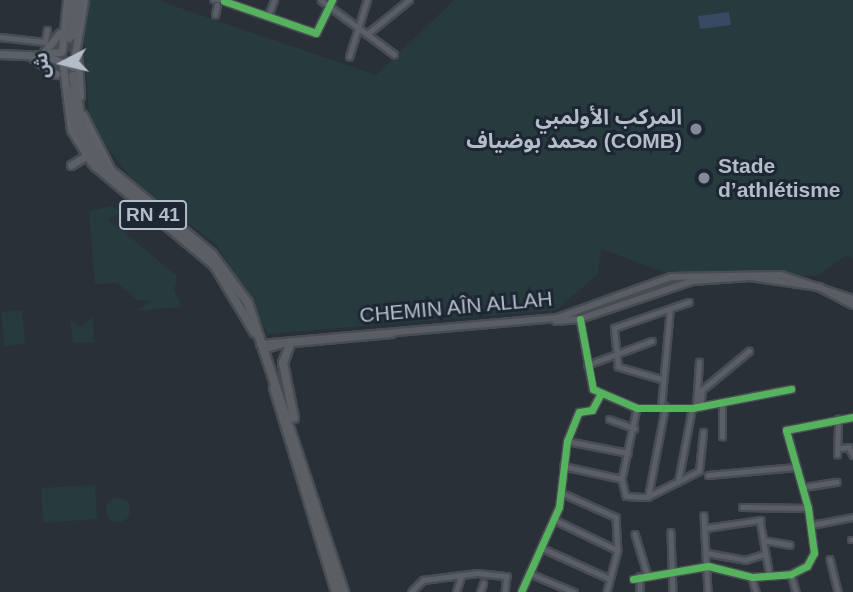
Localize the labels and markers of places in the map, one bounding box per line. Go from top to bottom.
place label: المركب الأولمبي محمد بوضياف (COMB) [466,104,682,154]
marker: المركب الأولمبي محمد بوضياف (COMB) [688,121,704,137]
place label: Stade d’athlétisme [718,153,841,203]
marker: Stade d’athlétisme [696,170,712,186]

